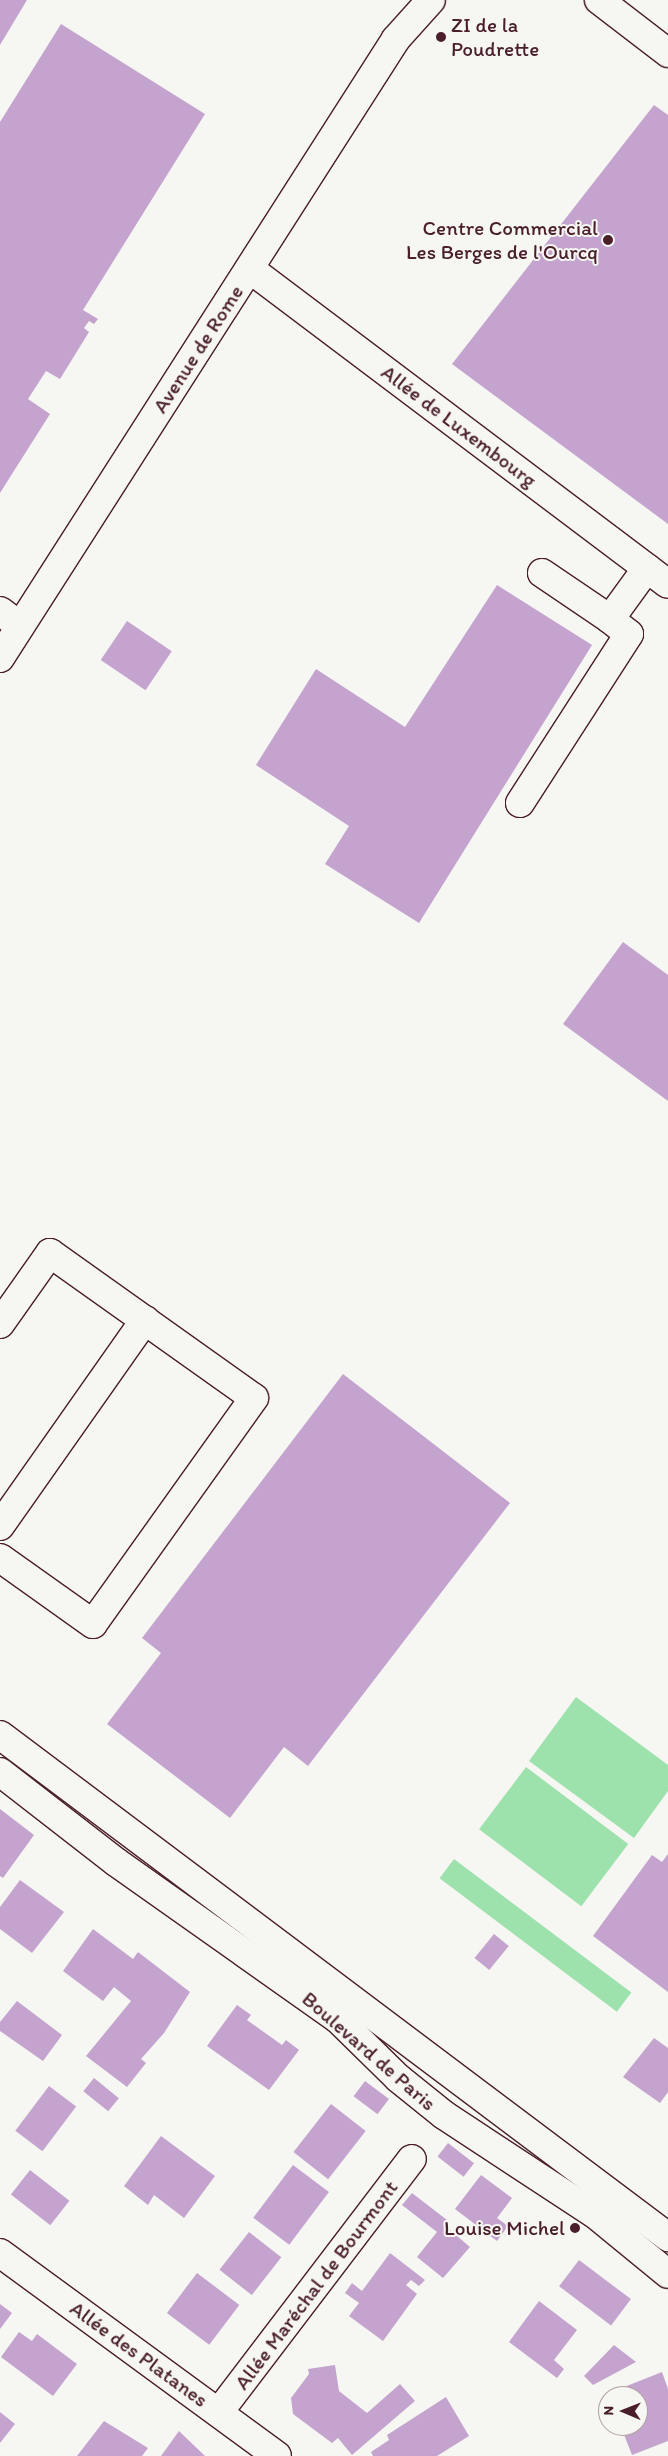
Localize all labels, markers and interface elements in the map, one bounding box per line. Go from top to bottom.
place label: ZI de la Poudrette [451,12,539,62]
marker: ZI de la Poudrette [435,31,447,43]
place label: Centre Commercial Les Berges de l'Ourcq [405,215,598,265]
marker: Centre Commercial Les Berges de l'Ourcq [602,234,614,246]
street label: Avenue de Rome [147,280,249,418]
street label: Allée de Luxembourg [376,359,542,493]
street label: Boulevard de Paris [297,1986,441,2116]
street label: Allée Maréchal de Bourmont [229,2175,403,2395]
place label: Louise Michel [444,2215,565,2241]
marker: Louise Michel [569,2222,581,2234]
street label: Allée des Platanes [65,2296,213,2412]
north arrow [598,2386,648,2436]
text: N [600,2406,617,2416]

